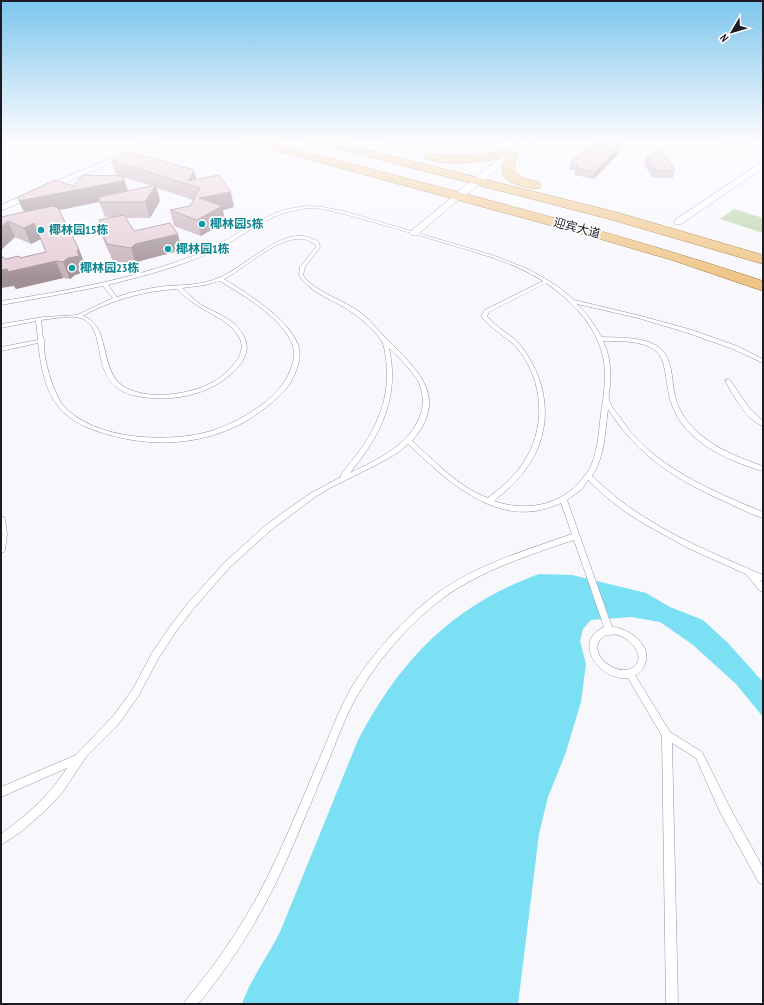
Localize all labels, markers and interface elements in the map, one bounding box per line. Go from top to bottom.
north arrow [712,12,752,52]
text: N [717,31,731,45]
street label: 迎宾大道 [552,214,602,241]
place label: 椰林园5栋 [210,216,264,231]
marker: 椰林园5栋 [197,219,207,229]
place label: 椰林园15栋 [49,222,108,237]
marker: 椰林园15栋 [36,225,46,235]
place label: 椰林园1栋 [176,241,230,256]
marker: 椰林园1栋 [163,244,173,254]
place label: 椰林园23栋 [80,260,139,275]
marker: 椰林园23栋 [67,263,77,273]

